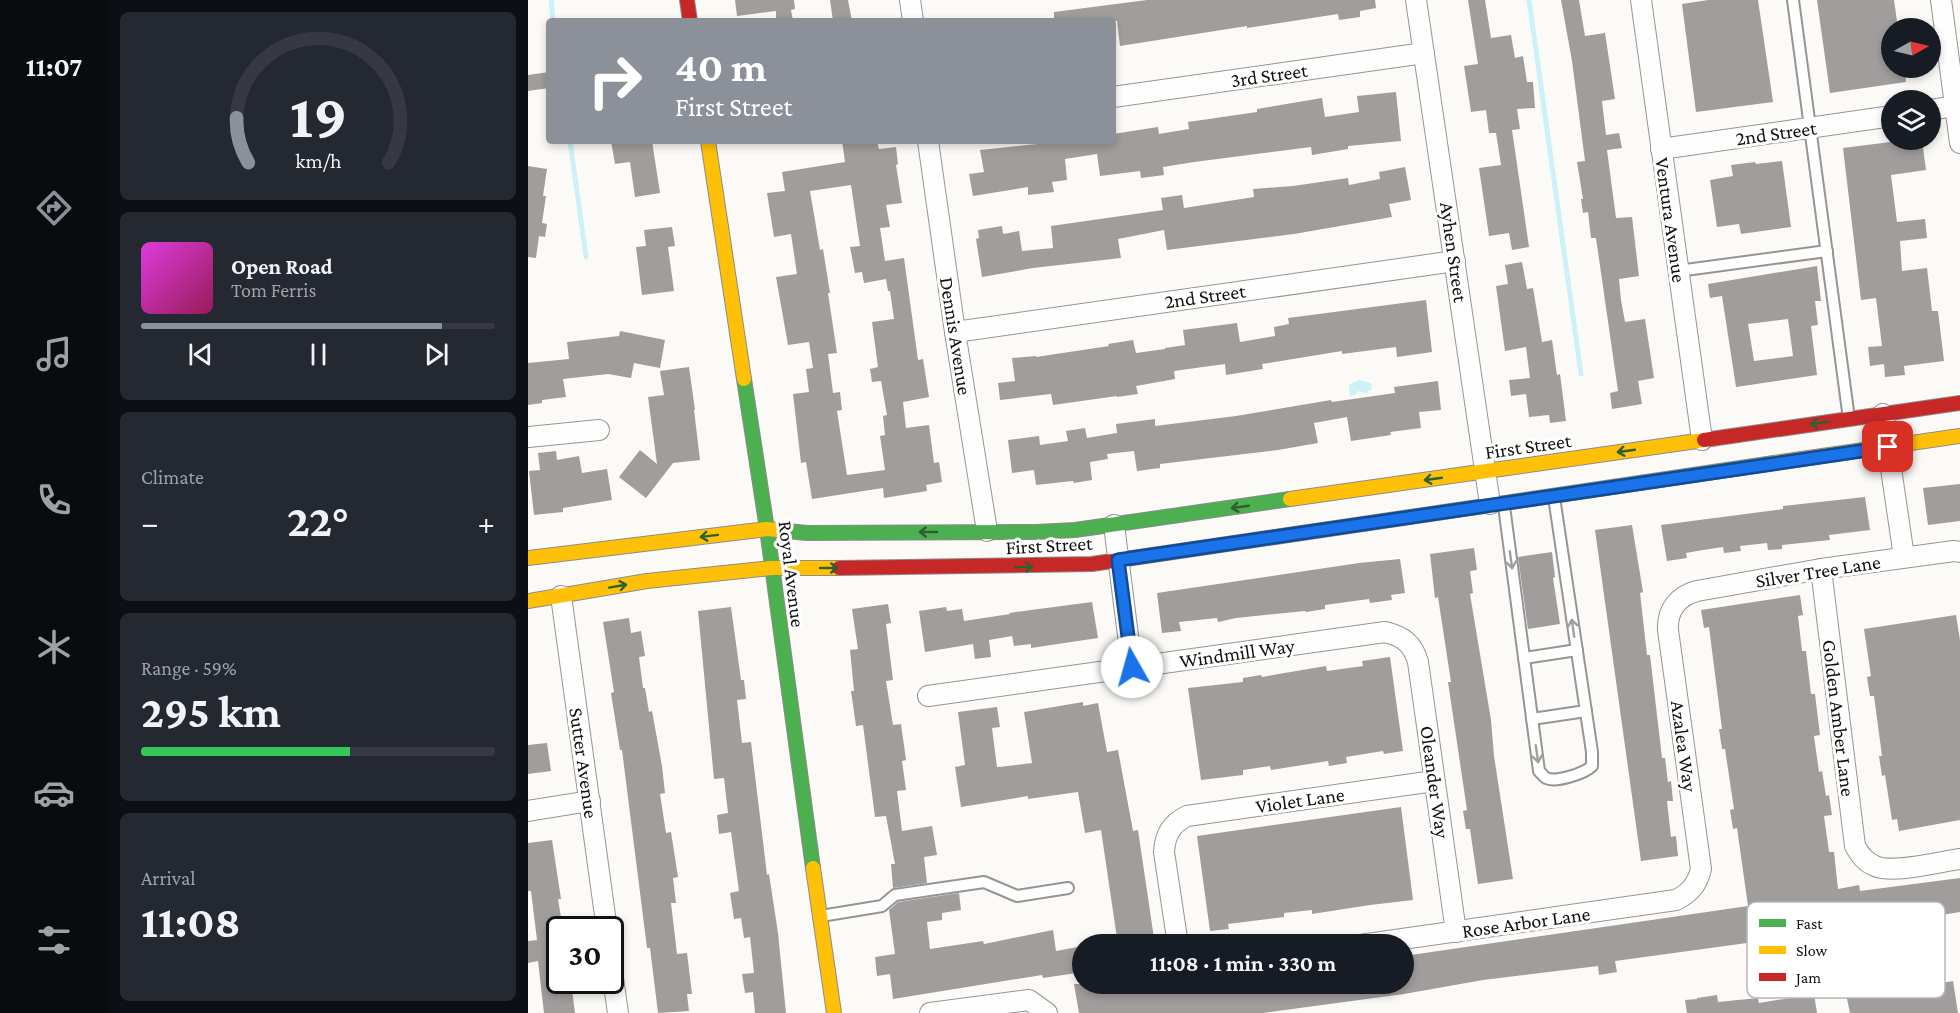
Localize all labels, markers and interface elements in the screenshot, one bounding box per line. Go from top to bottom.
north arrow [1881,18,1941,78]
map controls [1881,18,1941,150]
icon: right [576,42,654,120]
text: 40 m [675,43,767,90]
text: 11:07 [26,52,82,82]
street label: 3rd Street [1229,59,1309,91]
text: 19 [289,81,347,150]
button: layers [1881,90,1941,150]
text: First Street [675,92,793,122]
street label: 2nd Street [1734,116,1818,150]
text: km/h [295,149,342,173]
street label: Ventura Avenue [1651,156,1691,284]
icon: directions [33,187,75,229]
street label: Ayhen Street [1435,200,1472,304]
text: Open Road [231,254,333,279]
street label: Dennis Avenue [936,275,976,397]
text: Tom Ferris [231,279,316,301]
street label: 2nd Street [1163,279,1247,313]
icon: music [33,333,75,375]
icon: previous [184,338,217,371]
icon: pause [302,338,335,371]
icon: next [420,338,453,371]
one-way arrow [1810,417,1829,428]
pin [1862,421,1913,472]
street label: First Street [1483,429,1573,463]
icon: arrive [1871,430,1904,463]
one-way arrow [1617,445,1636,456]
text: Climate [141,466,204,488]
one-way arrow [1424,474,1443,485]
icon: phone [33,479,75,521]
text: 22° [287,496,349,546]
one-way arrow [1231,501,1250,512]
text: − [141,504,158,541]
text: + [478,504,495,541]
street label: Royal Avenue [774,520,809,629]
one-way arrow [919,526,939,538]
one-way arrow [700,531,720,542]
street label: First Street [1005,532,1093,558]
one-way arrow [1505,550,1516,570]
street label: Silver Tree Lane [1754,550,1882,592]
one-way arrow [1014,561,1034,572]
one-way arrow [819,562,839,574]
one-way arrow [608,580,627,591]
one-way arrow [1568,619,1579,639]
icon: climate [33,626,75,668]
street label: Windmill Way [1178,634,1297,673]
position arrow [1100,635,1164,699]
street label: Golden Amber Lane [1818,638,1860,798]
text: Range · 59% [141,657,237,679]
text: 295 km [141,687,281,737]
street label: Azalea Way [1666,699,1701,794]
street label: Sutter Avenue [565,706,603,820]
street label: Oleander Way [1415,724,1454,841]
one-way arrow [1531,743,1542,763]
icon: car [33,772,75,814]
street label: Violet Lane [1254,783,1346,817]
text: Arrival [141,867,195,889]
text: 11:08 [141,897,241,947]
street label: Rose Arbor Lane [1460,902,1592,942]
legend [1747,902,1945,998]
text: Fast [1796,915,1823,932]
speed limit sign: 30 [546,916,624,994]
icon: filters [33,919,75,961]
text: Slow [1796,942,1828,959]
text: 11:08 · 1 min · 330 m [1150,951,1336,976]
text: Jam [1794,969,1821,987]

